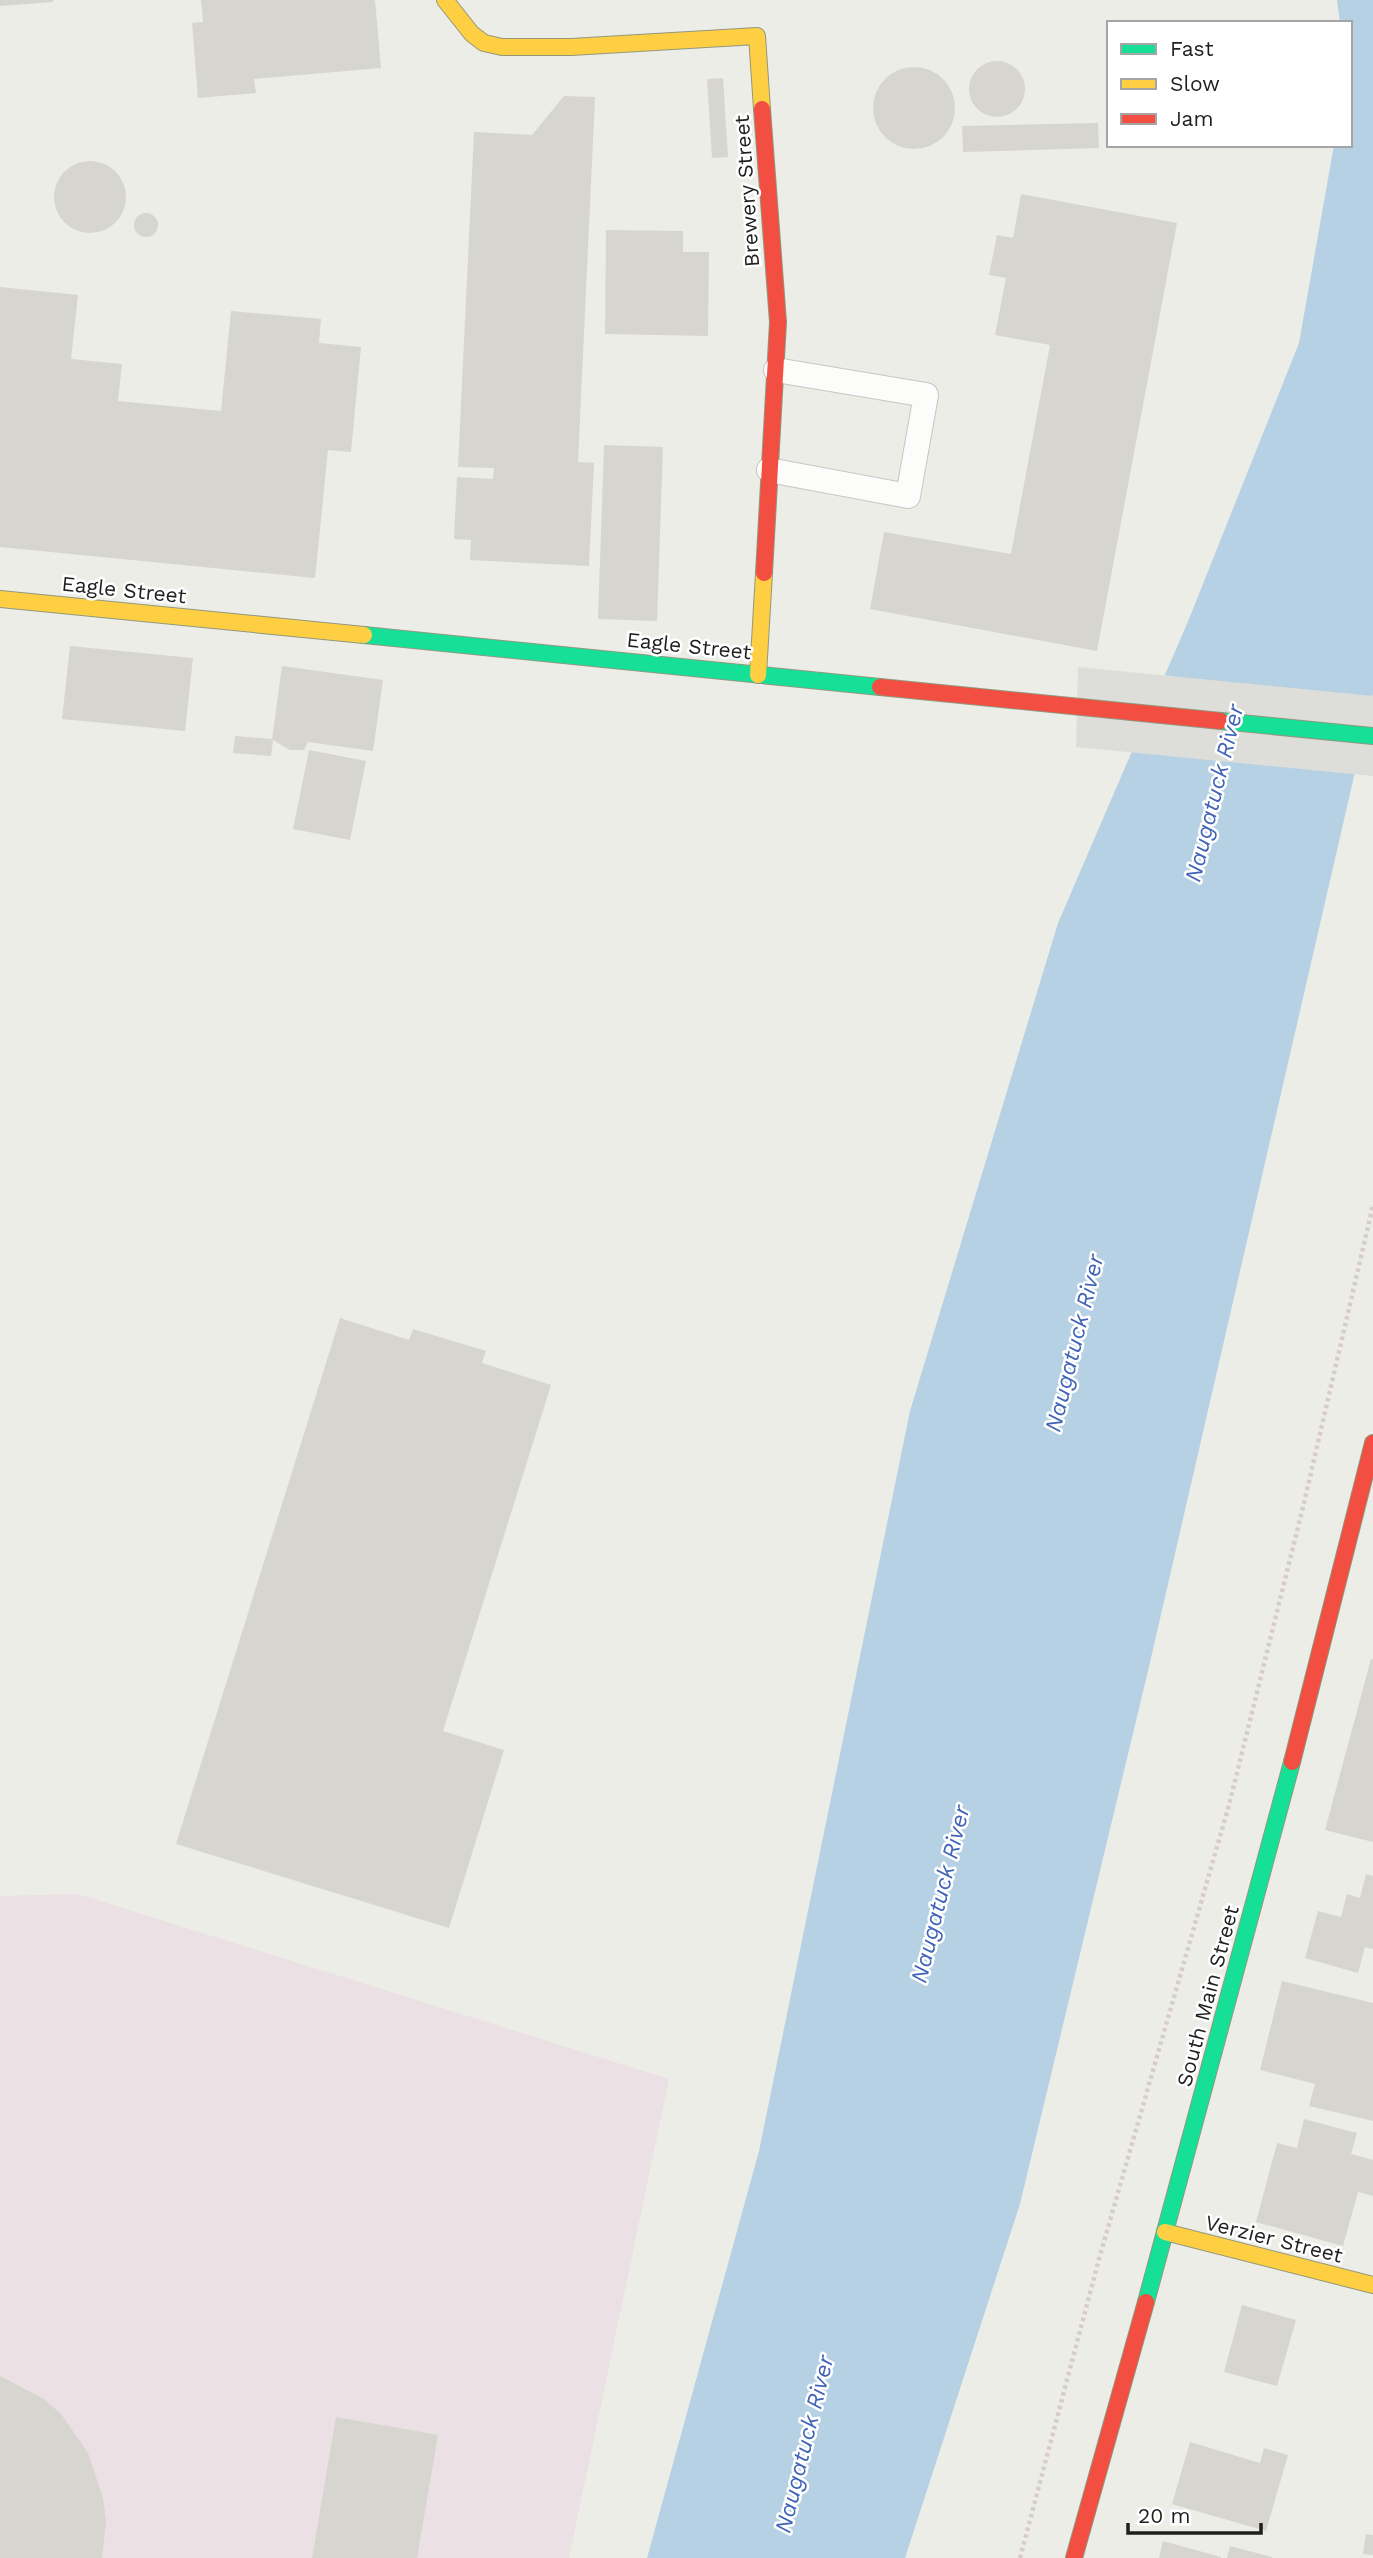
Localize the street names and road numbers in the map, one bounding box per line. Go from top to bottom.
street label: Brewery Street [729,114,764,268]
street label: Eagle Street [60,571,188,609]
street label: Eagle Street [625,627,753,665]
street label: South Main Street [1171,1902,1244,2089]
street label: Verzier Street [1203,2209,1346,2268]

